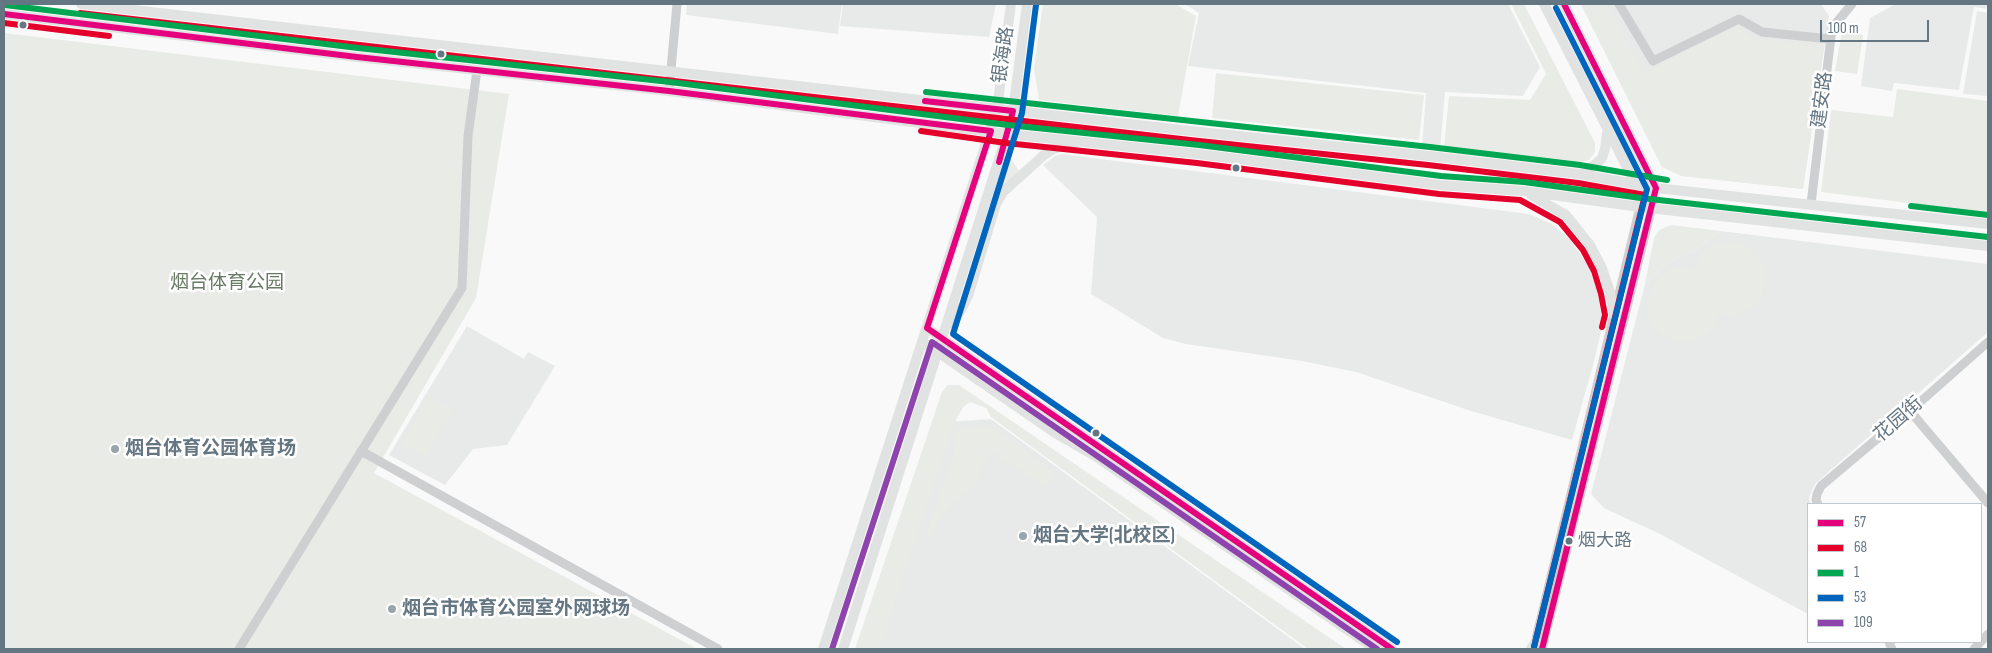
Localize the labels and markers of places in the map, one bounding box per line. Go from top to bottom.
unlabelled marker [18,20,28,30]
unlabelled marker [436,49,446,59]
unlabelled marker [1231,163,1241,173]
unlabelled marker [1091,428,1101,438]
place label: 烟台体育公园体育场 [125,438,296,460]
marker: 烟台体育公园体育场 [109,443,121,455]
place label: 烟台大学(北校区) [1033,525,1175,547]
marker: 烟台大学(北校区) [1017,530,1029,542]
place label: 烟大路 [1578,530,1632,552]
marker: 烟大路 [1564,536,1574,546]
place label: 烟台市体育公园室外网球场 [402,598,630,620]
marker: 烟台市体育公园室外网球场 [386,603,398,615]

